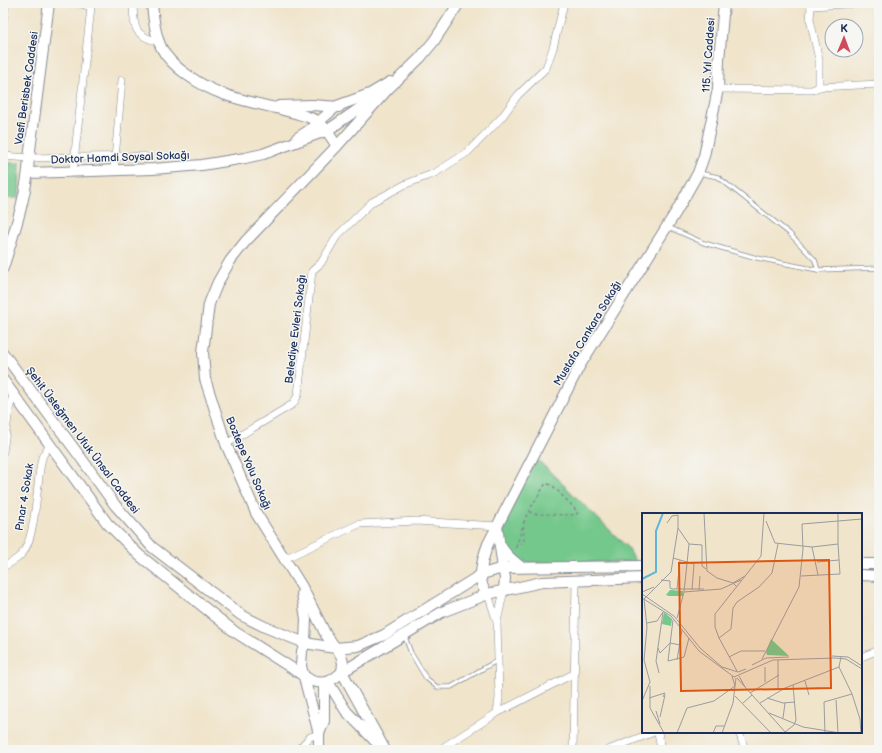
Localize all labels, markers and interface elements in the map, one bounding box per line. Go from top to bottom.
street label: 115. Yıl Caddesi [699,17,718,93]
north arrow [824,18,864,58]
text: K [840,22,849,35]
street label: Vasfi Berisbek Caddesi [12,31,41,146]
street label: Doktor Hamdi Soysal Sokağı [50,149,190,166]
street label: Belediye Evleri Sokağı [282,274,309,384]
street label: Mustafa Cankara Sokağı [551,278,624,388]
street label: Şehit Üsteğmen Ufuk Ünsal Caddesi [23,364,143,516]
street label: Boztepe Yolu Sokağı [223,415,274,512]
street label: Pınar 4 Sokak [13,462,36,532]
inset map [642,513,862,733]

